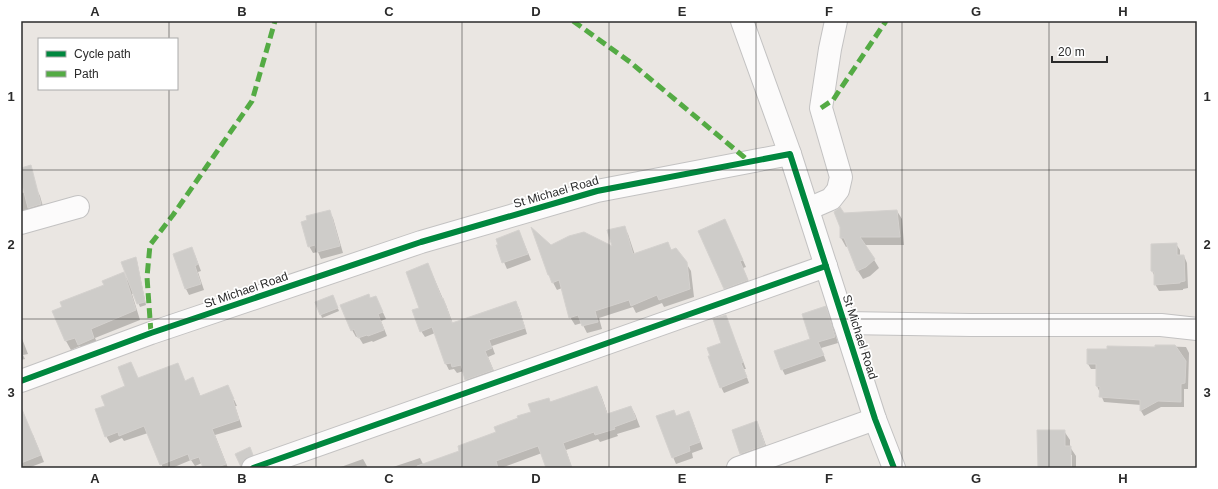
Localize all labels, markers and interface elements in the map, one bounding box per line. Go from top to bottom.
text: A [90,4,100,19]
text: B [237,4,247,19]
text: C [384,4,394,19]
text: D [531,4,541,19]
text: E [678,4,687,19]
text: F [825,4,833,19]
text: G [971,4,981,19]
text: H [1118,4,1128,19]
legend [38,38,178,90]
scale bar [1052,38,1107,64]
text: 20 m [1058,45,1085,59]
text: Cycle path [74,47,131,61]
text: Path [74,67,99,81]
text: 1 [7,89,15,104]
text: 1 [1203,89,1211,104]
street label: St Michael Road [512,173,600,211]
text: 2 [7,237,15,252]
text: 2 [1203,237,1211,252]
street label: St Michael Road [202,269,290,311]
street label: St Michael Road [840,293,880,381]
text: 3 [7,385,15,400]
text: 3 [1203,385,1211,400]
text: A [90,471,100,486]
text: B [237,471,247,486]
text: C [384,471,394,486]
text: D [531,471,541,486]
text: E [678,471,687,486]
text: F [825,471,833,486]
text: G [971,471,981,486]
text: H [1118,471,1128,486]

